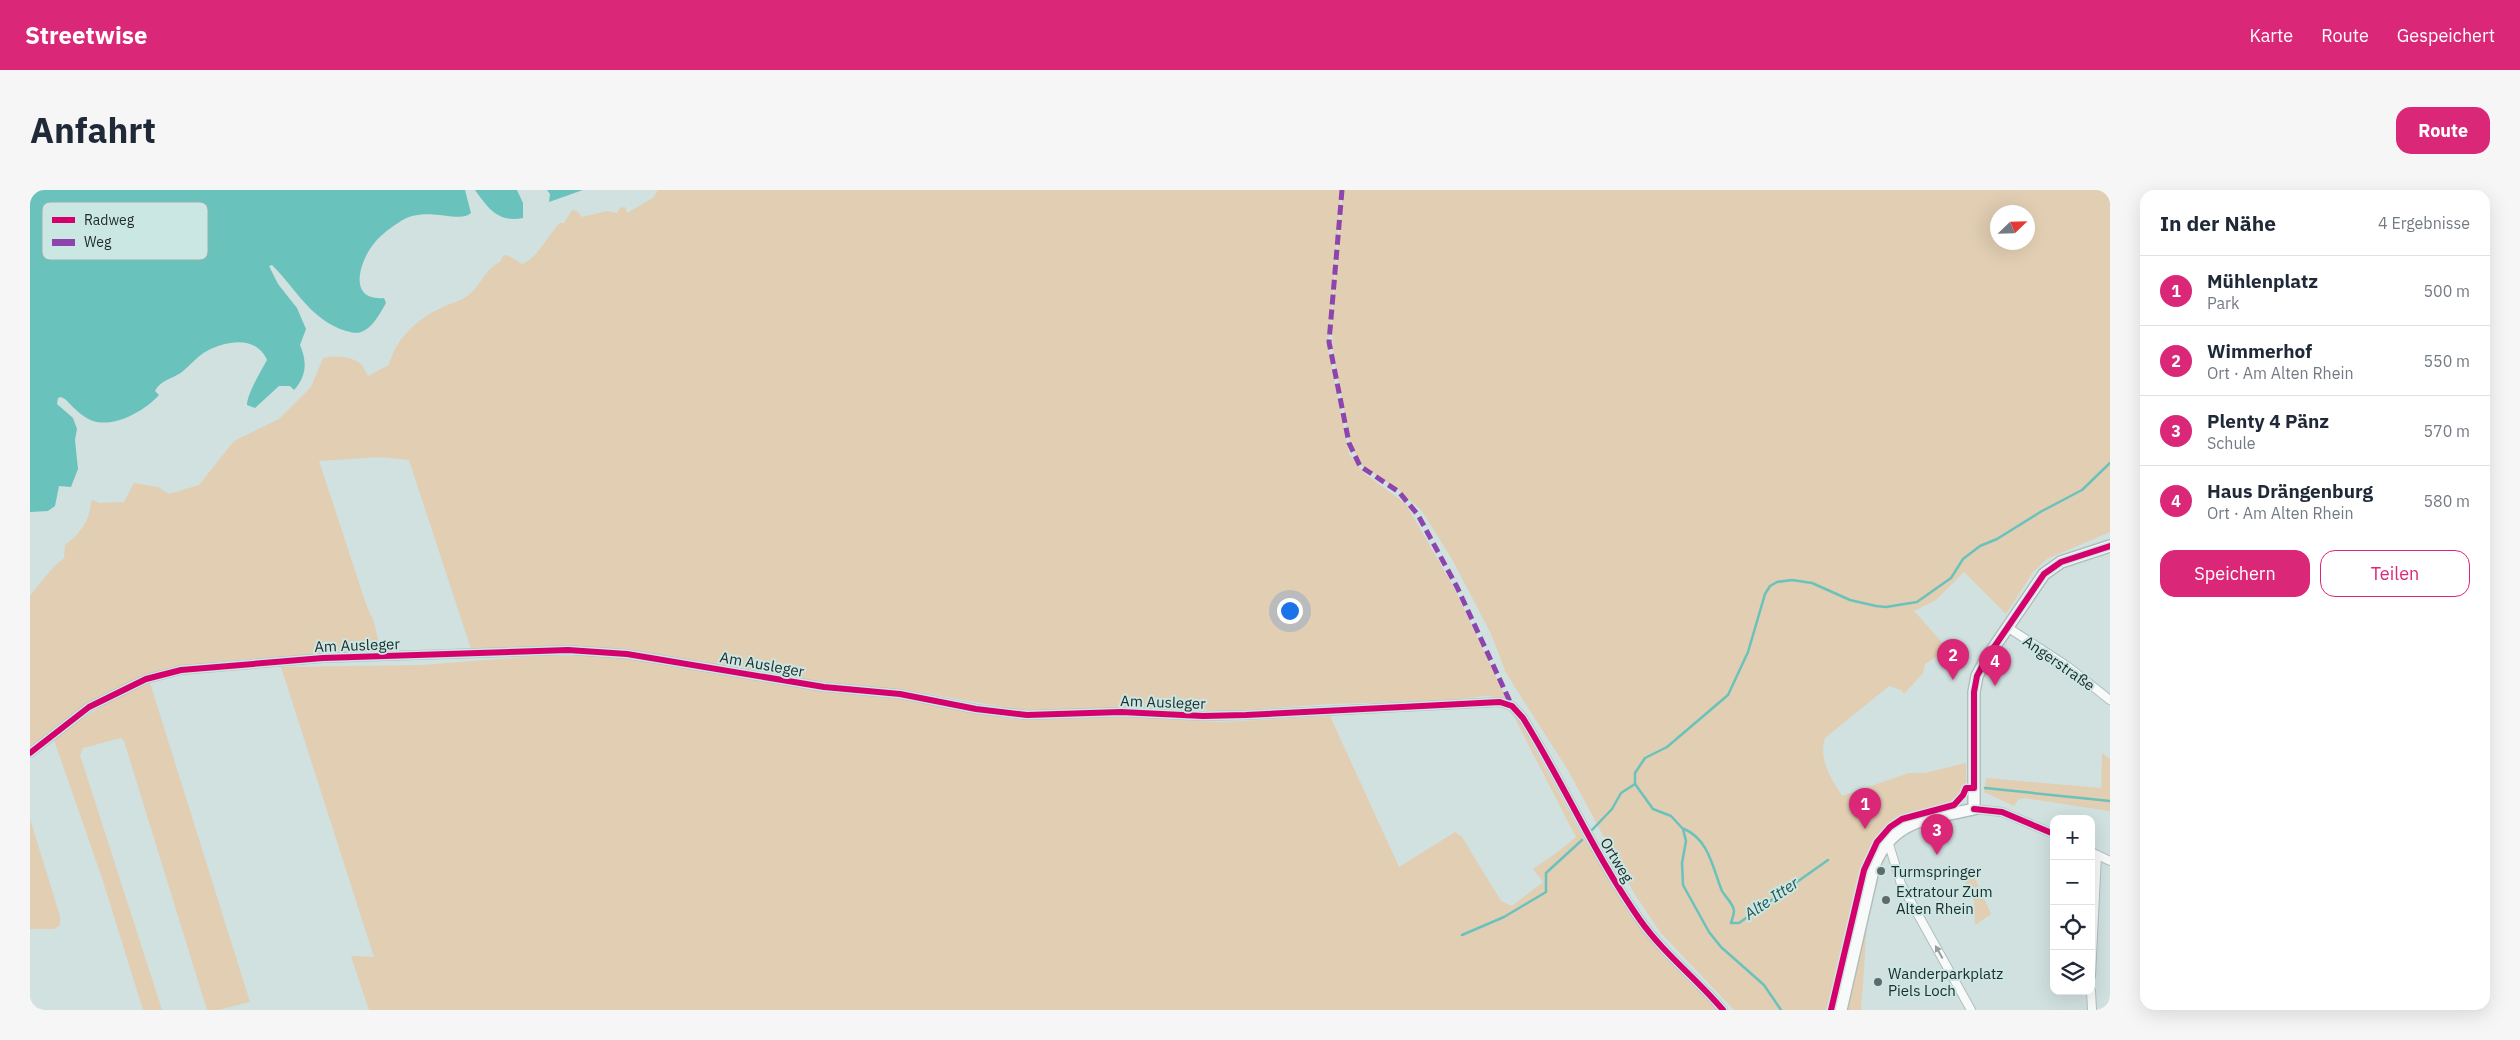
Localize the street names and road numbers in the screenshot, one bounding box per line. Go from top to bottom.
street label: Angerstraße [2019,631,2099,695]
street label: Am Ausleger [314,634,401,656]
street label: Am Ausleger [718,647,806,681]
street label: Am Ausleger [1120,691,1207,713]
street label: Ortweg [1596,834,1638,886]

